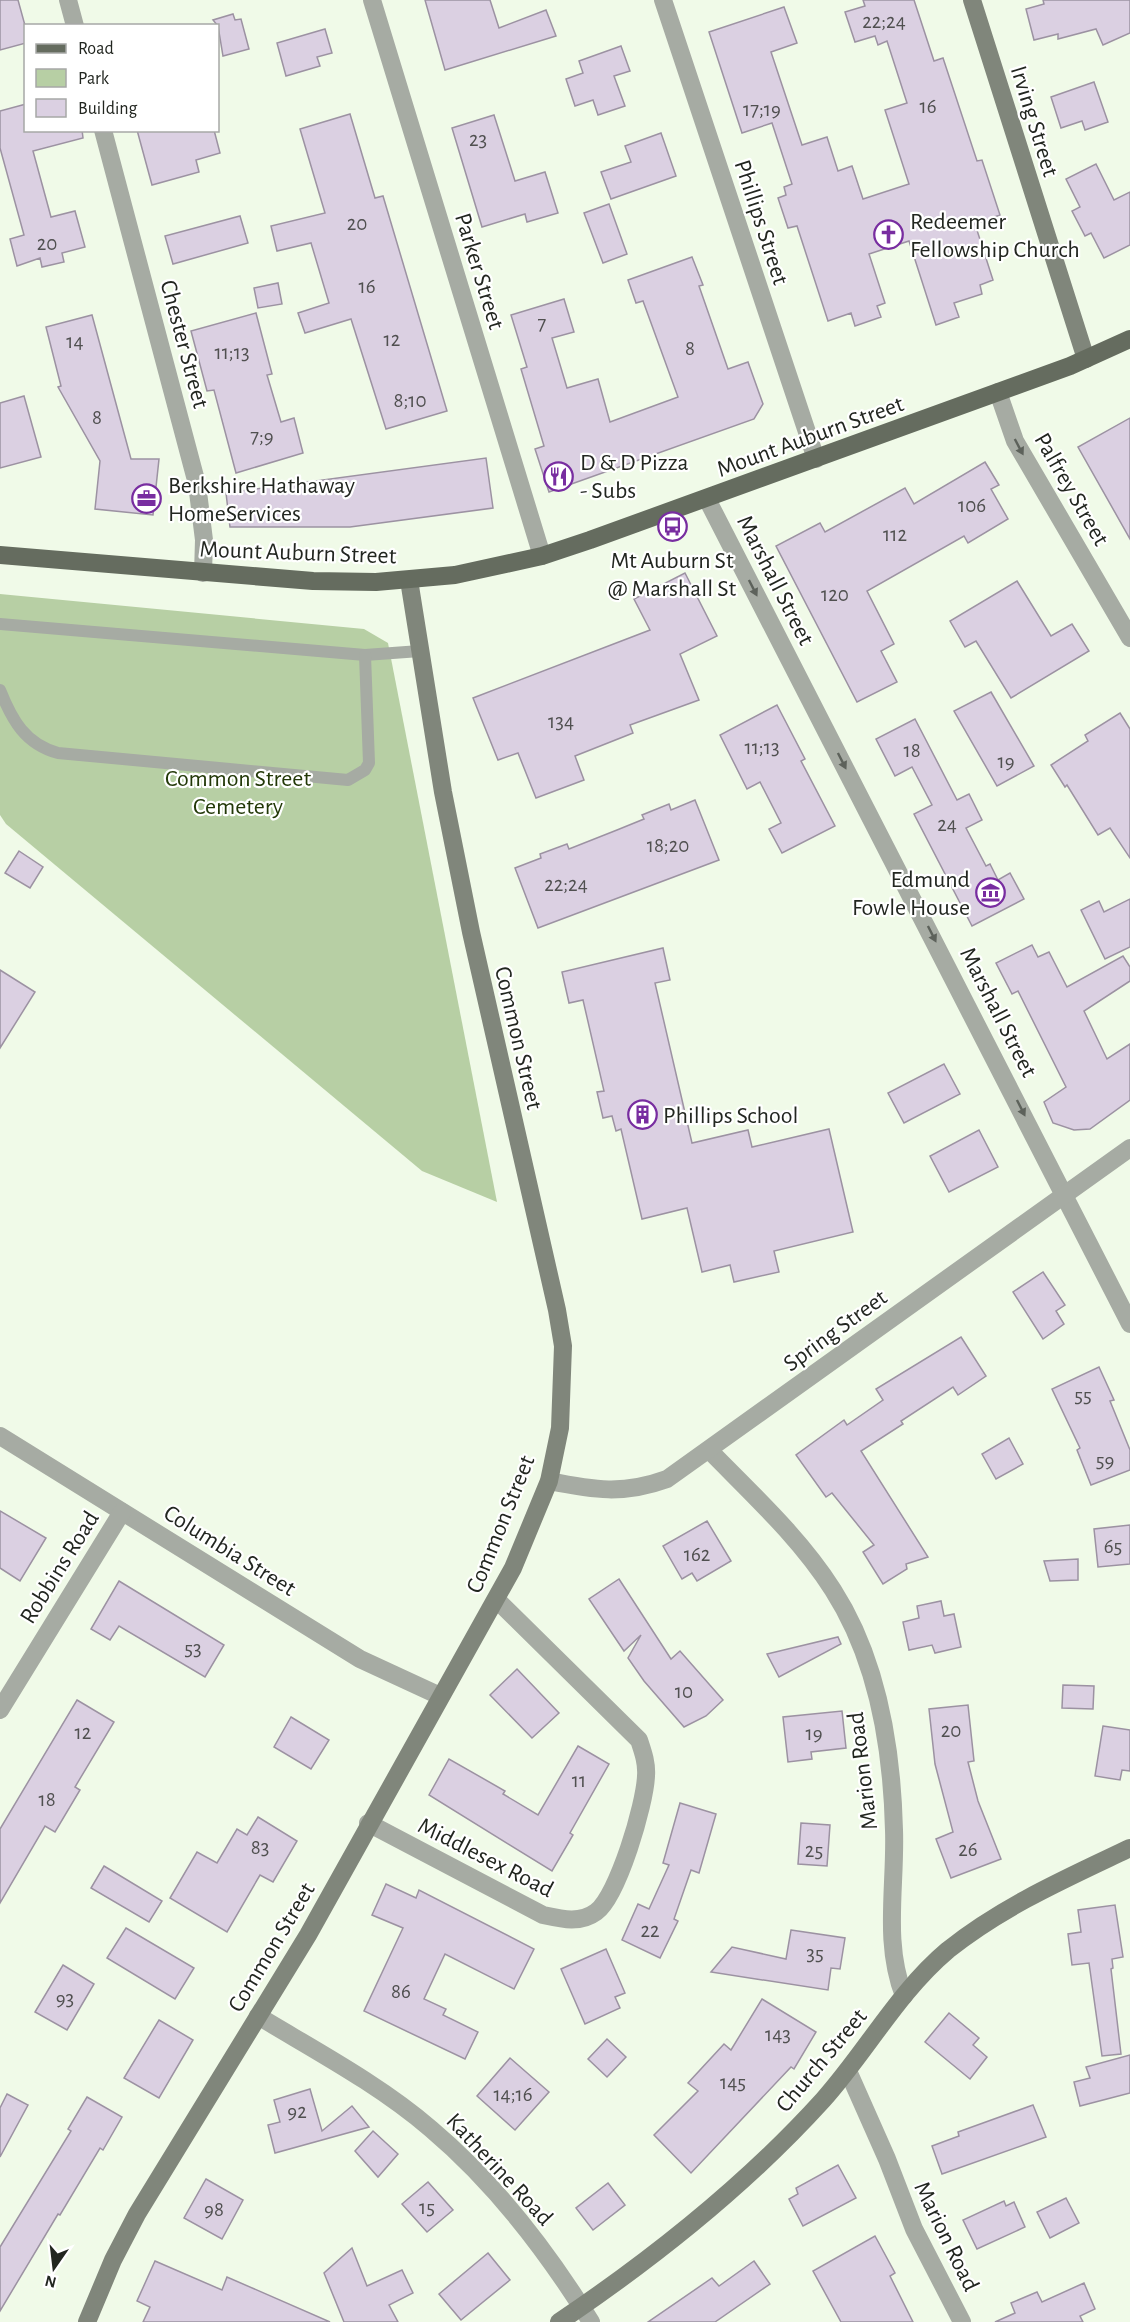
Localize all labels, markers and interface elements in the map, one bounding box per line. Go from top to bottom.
house number: 22;24 [862,11,906,32]
legend [24,24,219,132]
text: Road [78,40,114,58]
street label: Irving Street [1006,63,1062,180]
text: Park [78,70,110,88]
house number: 16 [919,96,937,117]
house number: 17;19 [743,99,781,120]
text: Building [78,100,138,118]
house number: 23 [469,129,487,150]
street label: Phillips Street [730,157,793,288]
street label: Parker Street [450,210,508,333]
place label: Redeemer Fellowship Church [910,210,1080,262]
house number: 20 [347,213,367,234]
church icon: Redeemer Fellowship Church [873,219,905,251]
house number: 20 [37,233,57,254]
house number: 16 [358,276,376,297]
street label: Chester Street [155,278,213,411]
house number: 7 [538,313,547,334]
house number: 12 [384,329,400,350]
house number: 14 [66,331,84,352]
house number: 8 [685,338,695,359]
house number: 11;13 [214,342,250,363]
house number: 8;10 [393,390,427,411]
street label: Mount Auburn Street [714,392,907,482]
house number: 8 [92,407,102,428]
house number: 7;9 [250,426,274,447]
street label: Palfrey Street [1029,429,1113,550]
one-way arrow [1014,438,1024,455]
place label: D & D Pizza - Subs [580,451,689,503]
restaurant icon: D & D Pizza - Subs [543,460,575,492]
place label: Berkshire Hathaway HomeServices [168,474,355,526]
office icon: Berkshire Hathaway HomeServices [131,483,163,515]
house number: 106 [958,495,986,516]
bus stop icon: Mt Auburn St @ Marshall St [656,511,688,543]
street label: Marshall Street [732,512,818,649]
house number: 112 [883,524,907,545]
street label: Mount Auburn Street [199,538,397,568]
place label: Mt Auburn St @ Marshall St [608,549,736,601]
one-way arrow [748,580,758,597]
house number: 120 [821,584,849,605]
house number: 134 [548,711,574,732]
house number: 11;13 [744,737,780,758]
house number: 18 [903,740,921,761]
house number: 19 [997,751,1015,772]
one-way arrow [837,753,847,770]
park label: Common Street Cemetery [165,767,311,819]
house number: 24 [937,814,957,835]
house number: 18;20 [647,835,689,856]
place label: Edmund Fowle House [852,868,970,920]
house number: 22;24 [544,874,588,895]
museum icon: Edmund Fowle House [975,877,1007,909]
one-way arrow [927,926,937,943]
street label: Marshall Street [955,944,1041,1081]
street label: Common Street [490,964,546,1112]
building icon: Phillips School [626,1099,658,1131]
one-way arrow [1016,1099,1026,1116]
place label: Phillips School [663,1104,799,1128]
street label: Spring Street [779,1285,892,1376]
house number: 55 [1074,1385,1092,1406]
house number: 59 [1096,1450,1114,1471]
street label: Common Street [462,1452,540,1597]
street label: Columbia Street [159,1501,300,1601]
street label: Robbins Road [16,1507,104,1628]
house number: 65 [1104,1536,1122,1557]
house number: 162 [684,1544,710,1565]
house number: 53 [184,1638,202,1659]
house number: 10 [675,1681,693,1702]
street label: Marion Road [844,1710,882,1831]
house number: 20 [941,1720,961,1741]
house number: 12 [75,1722,91,1743]
house number: 19 [805,1723,823,1744]
house number: 11 [572,1770,586,1791]
house number: 18 [38,1789,56,1810]
street label: Middlesex Road [414,1813,557,1902]
house number: 83 [251,1837,269,1858]
house number: 26 [958,1839,978,1860]
house number: 25 [805,1840,823,1861]
street label: Common Street [224,1878,320,2016]
house number: 22 [640,1920,660,1941]
house number: 35 [806,1943,824,1964]
house number: 86 [391,1981,411,2002]
house number: 93 [56,1988,74,2009]
street label: Church Street [772,2004,872,2117]
house number: 143 [765,2024,791,2045]
house number: 145 [720,2072,746,2093]
house number: 14;16 [493,2084,533,2105]
house number: 92 [287,2101,307,2122]
street label: Katherine Road [441,2109,557,2230]
street label: Marion Road [909,2178,983,2295]
house number: 15 [419,2197,435,2218]
house number: 98 [204,2199,224,2220]
north arrow [24,2238,84,2298]
text: N [43,2272,58,2291]

